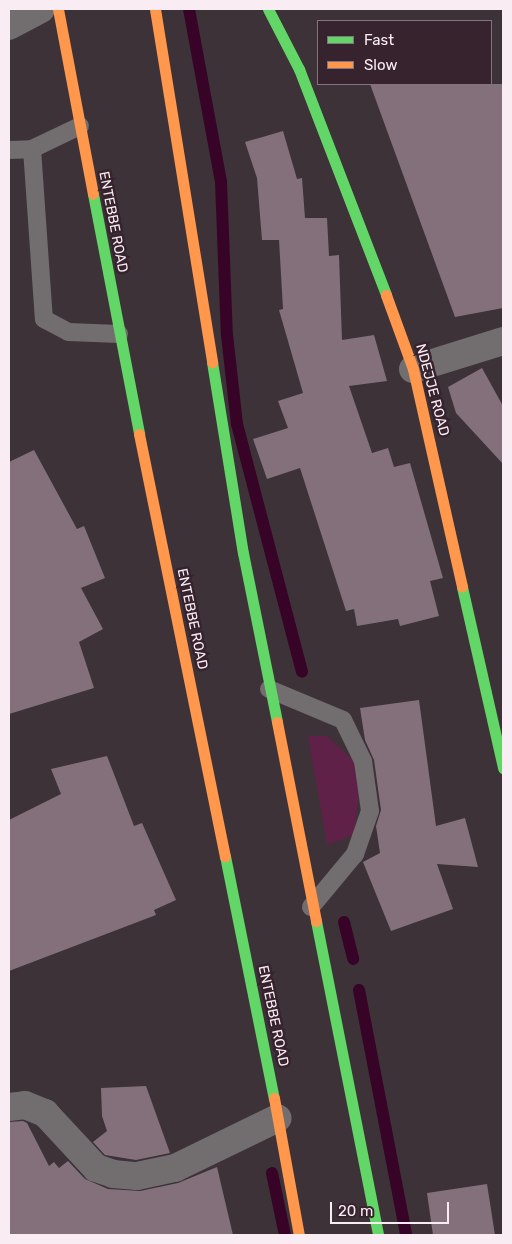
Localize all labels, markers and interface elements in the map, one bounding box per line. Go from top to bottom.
legend [317,20,492,85]
text: Fast [364,31,394,49]
text: Slow [364,56,397,74]
street label: ENTEBBE ROAD [95,170,131,274]
street label: NDEJJE ROAD [412,342,452,438]
street label: ENTEBBE ROAD [173,567,211,671]
street label: ENTEBBE ROAD [254,964,292,1068]
scale bar [332,1192,451,1224]
text: 20 m [338,1202,373,1220]

